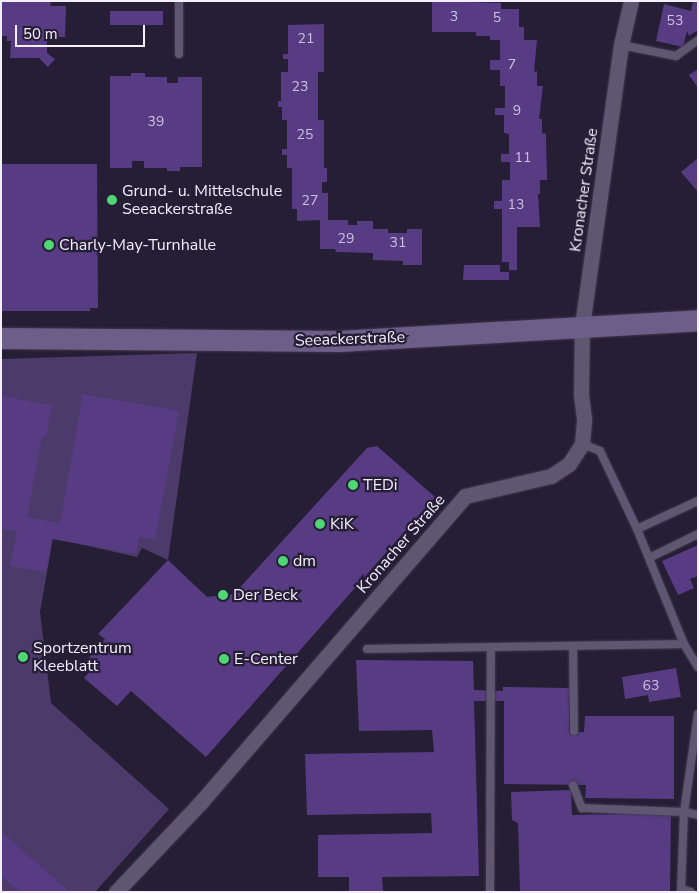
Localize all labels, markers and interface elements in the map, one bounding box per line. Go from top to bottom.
house number: 3 [450,9,458,25]
house number: 5 [493,10,501,26]
house number: 53 [667,13,683,29]
scale bar [18,15,148,47]
text: 50 m [23,24,58,44]
house number: 21 [298,31,314,47]
house number: 7 [508,57,516,73]
house number: 23 [292,79,308,95]
house number: 9 [513,103,521,119]
house number: 39 [148,114,164,130]
house number: 25 [297,127,313,143]
street label: Kronacher Straße [566,127,602,253]
house number: 11 [515,150,531,166]
place label: Grund- u. Mittelschule Seeackerstraße [122,181,282,219]
house number: 27 [302,193,318,209]
marker: Grund- u. Mittelschule Seeackerstraße [106,194,118,206]
house number: 13 [508,197,524,213]
house number: 29 [338,231,354,247]
place label: Charly-May-Turnhalle [59,235,216,255]
house number: 31 [390,235,406,251]
marker: Charly-May-Turnhalle [43,239,55,251]
street label: Seeackerstraße [294,327,406,351]
place label: TEDi [363,475,398,495]
marker: TEDi [347,479,359,491]
street label: Kronacher Straße [353,491,449,597]
place label: KiK [330,514,354,534]
marker: KiK [314,518,326,530]
place label: dm [293,551,316,571]
marker: dm [277,555,289,567]
place label: Der Beck [233,585,298,605]
marker: Der Beck [217,589,229,601]
place label: Sportzentrum Kleeblatt [33,638,132,676]
place label: E-Center [234,649,298,669]
marker: Sportzentrum Kleeblatt [17,651,29,663]
marker: E-Center [218,653,230,665]
house number: 63 [643,678,659,694]

